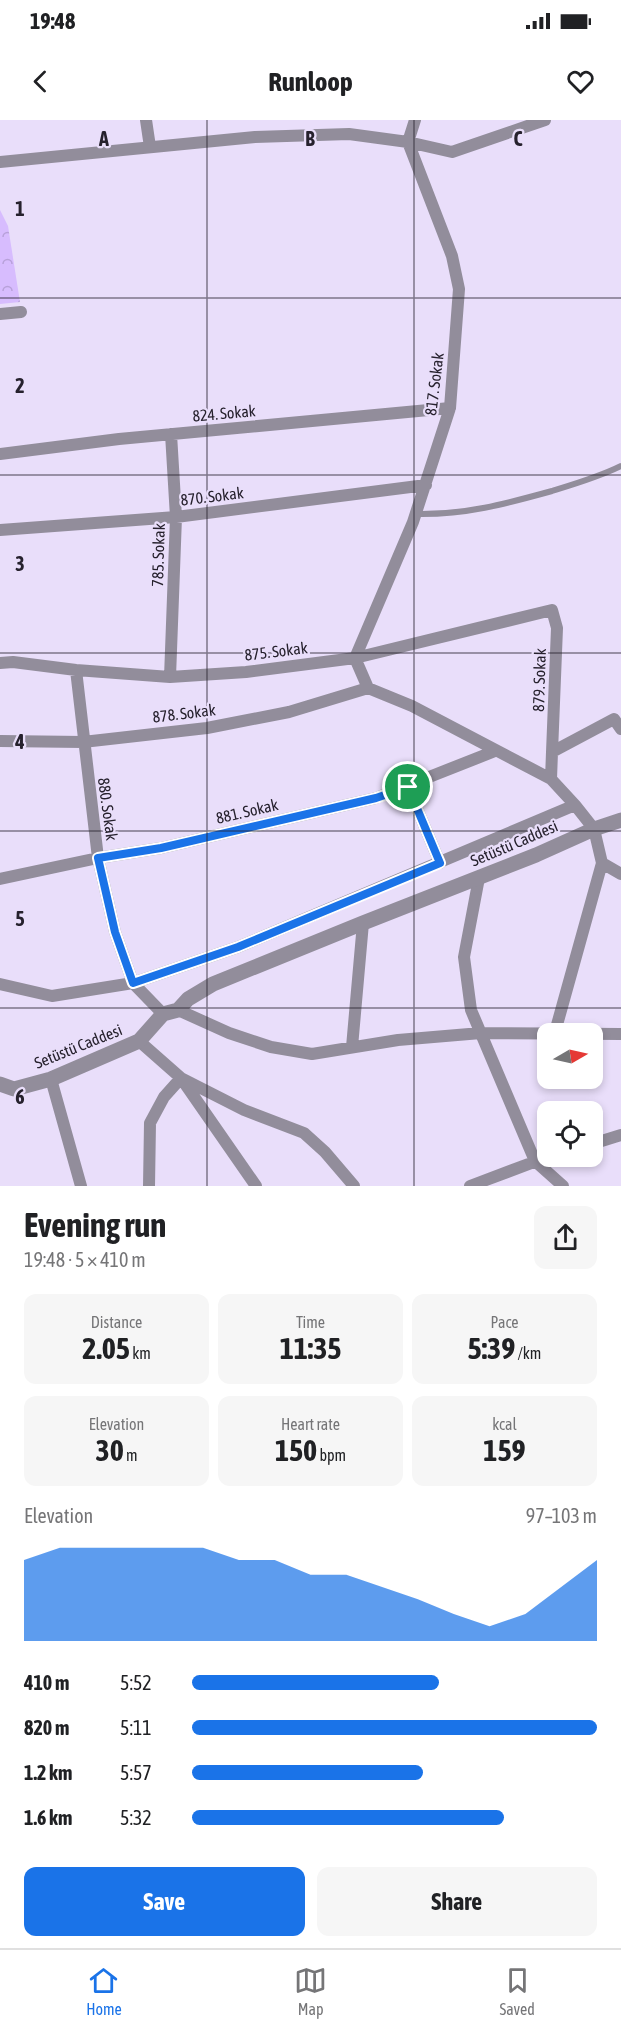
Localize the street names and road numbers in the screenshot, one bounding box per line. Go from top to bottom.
street label: 817. Sokak [421,351,447,417]
street label: 824. Sokak [192,401,256,425]
street label: 870. Sokak [179,483,245,509]
street label: 785. Sokak [148,523,168,587]
street label: 875. Sokak [243,638,309,664]
street label: 879. Sokak [529,648,549,712]
street label: 878. Sokak [151,700,217,726]
street label: 880. Sokak [95,776,121,842]
street label: 881. Sokak [214,795,280,827]
street label: Setüstü Caddesi [468,817,560,869]
street label: Setüstü Caddesi [32,1020,124,1072]

